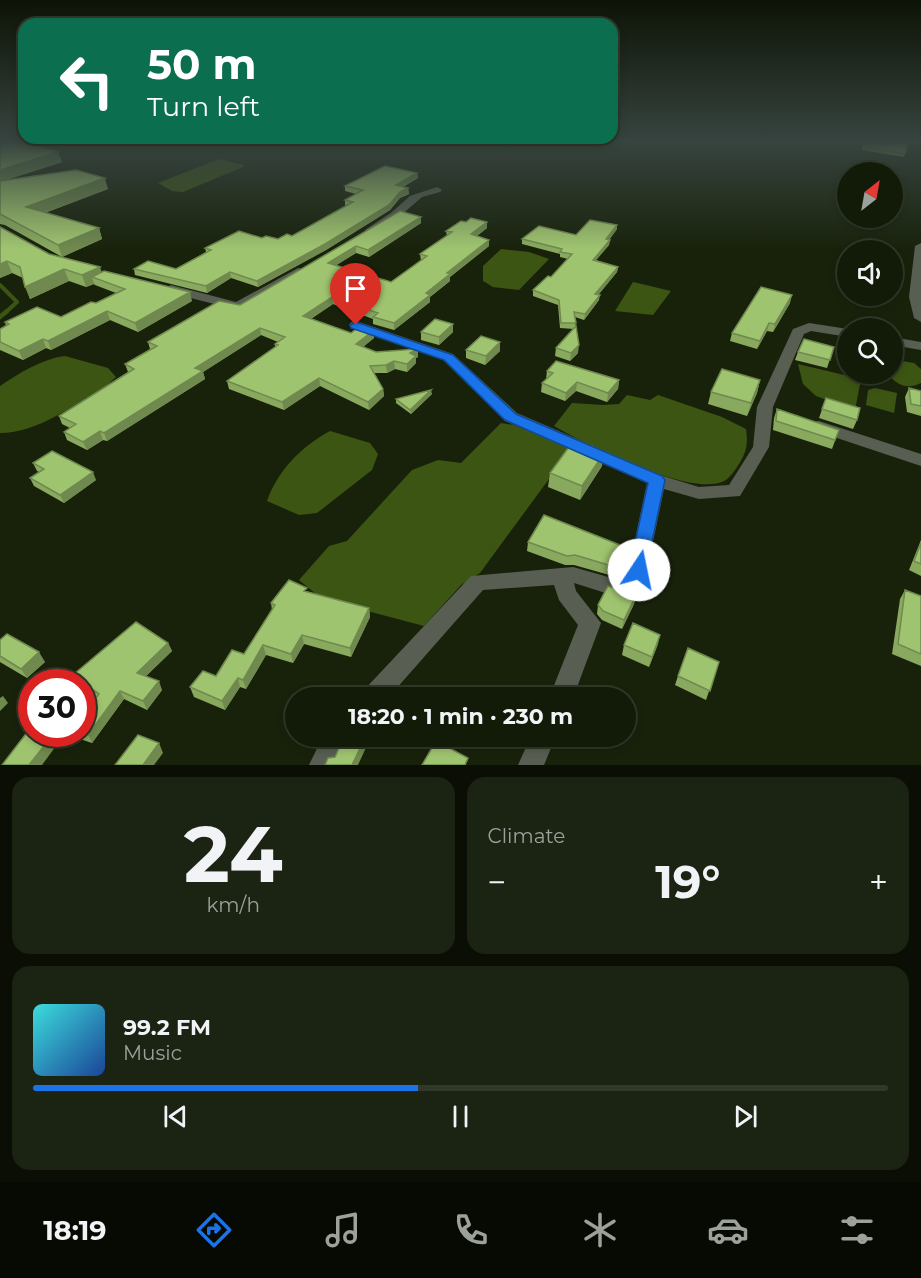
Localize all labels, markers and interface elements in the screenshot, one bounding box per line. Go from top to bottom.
text: 50 m [147,38,256,90]
icon: left [48,42,126,120]
text: Turn left [147,90,260,123]
north arrow [837,162,903,228]
map controls [837,162,903,384]
button: sound [837,240,903,306]
pin [330,263,381,325]
icon: arrive [339,272,372,305]
button: search [837,318,903,384]
position arrow [607,538,671,602]
speed limit sign: 30 [18,669,96,747]
text: 18:20 · 1 min · 230 m [348,703,573,730]
text: 24 [184,806,283,902]
text: Climate [488,824,565,848]
text: 19° [655,854,720,909]
text: − [488,862,506,902]
text: + [869,862,888,902]
text: km/h [207,893,260,917]
text: 99.2 FM [123,1014,211,1041]
text: Music [123,1041,182,1065]
icon: previous [159,1100,192,1133]
icon: pause [444,1100,477,1133]
icon: next [729,1100,762,1133]
icon: directions [193,1209,235,1251]
icon: music [322,1209,364,1251]
icon: phone [450,1209,492,1251]
icon: climate [579,1209,621,1251]
icon: car [707,1209,749,1251]
icon: filters [836,1209,878,1251]
text: 18:19 [43,1214,107,1247]

